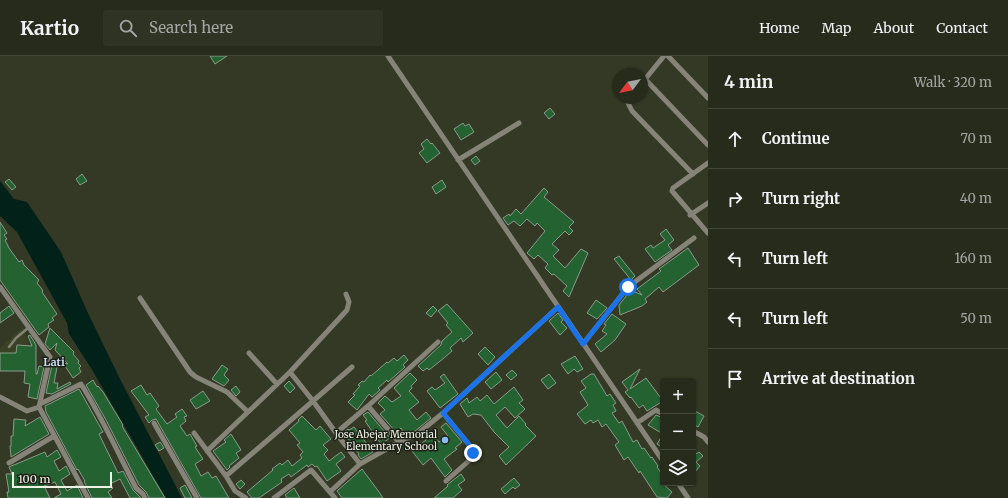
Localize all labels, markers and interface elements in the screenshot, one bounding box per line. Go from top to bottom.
search box [103,10,383,46]
text: Kartio [20,16,79,40]
icon: search [117,17,139,39]
text: Search here [149,18,233,37]
text: Home [759,19,800,37]
text: Map [822,19,851,37]
text: About [873,19,914,37]
text: Contact [936,19,988,37]
north arrow [612,68,648,104]
text: 4 min [724,71,773,93]
text: Walk · 320 m [914,74,992,91]
icon: ahead [724,128,746,150]
text: Continue [762,129,830,148]
text: 70 m [961,130,992,147]
icon: right [724,188,746,210]
text: Turn right [762,189,840,208]
text: 40 m [960,190,992,207]
icon: left [724,248,746,270]
text: Turn left [762,249,828,268]
text: 160 m [954,250,992,267]
route start [619,278,637,296]
icon: left [724,308,746,330]
text: Turn left [762,309,828,328]
text: 50 m [960,310,992,327]
district label: Lati [43,355,65,369]
icon: arrive [724,368,746,390]
text: Arrive at destination [762,369,915,388]
map controls [660,378,696,486]
button: + [660,378,696,414]
button: − [660,414,696,450]
place label: Jose Abejar Memorial Elementary School [334,428,437,453]
marker: Jose Abejar Memorial Elementary School [440,435,450,445]
route end [464,444,482,462]
button: layers [660,450,696,486]
scale bar [12,470,112,489]
text: 100 m [18,472,50,486]

